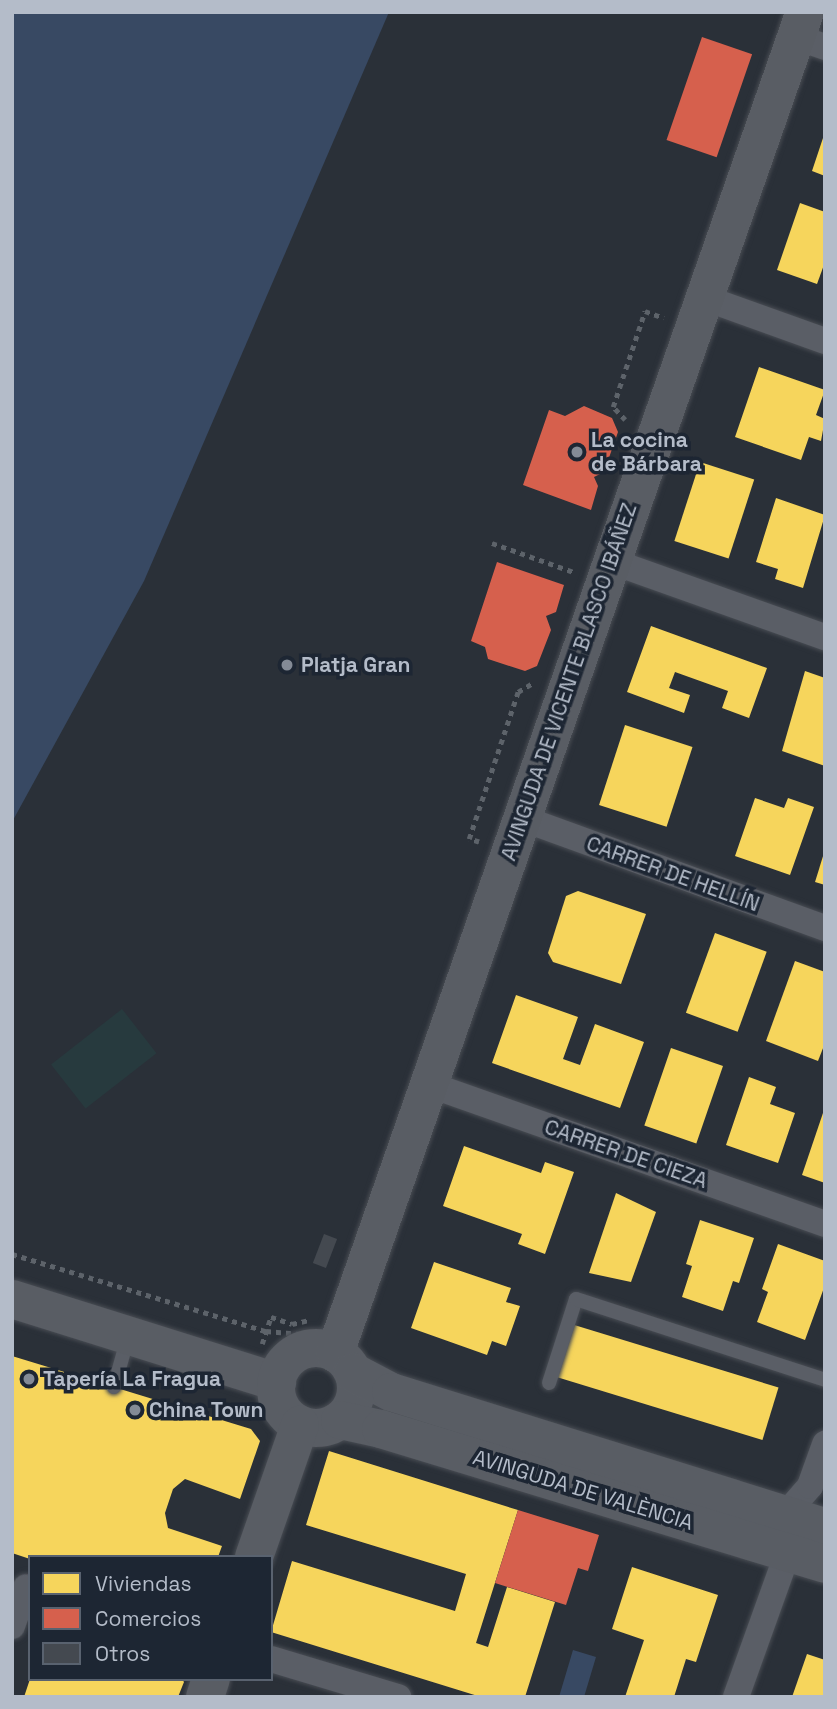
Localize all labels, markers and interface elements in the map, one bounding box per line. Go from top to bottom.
place label: La cocina de Bárbara [591,427,702,477]
marker: La cocina de Bárbara [569,444,585,460]
street label: AVINGUDA DE VICENTE BLASCO IBÁÑEZ [496,500,642,864]
place label: Platja Gran [301,652,410,678]
marker: Platja Gran [279,657,295,673]
street label: CARRER DE HELLÍN [583,831,763,917]
street label: CARRER DE CIEZA [541,1114,711,1194]
place label: Tapería La Fragua [43,1366,221,1392]
marker: Tapería La Fragua [21,1371,37,1387]
place label: China Town [149,1397,264,1423]
marker: China Town [127,1402,143,1418]
street label: AVINGUDA DE VALÈNCIA [469,1444,697,1536]
legend [28,1555,273,1681]
text: Viviendas [95,1570,192,1597]
text: Comercios [95,1605,201,1632]
text: Otros [95,1640,150,1667]

